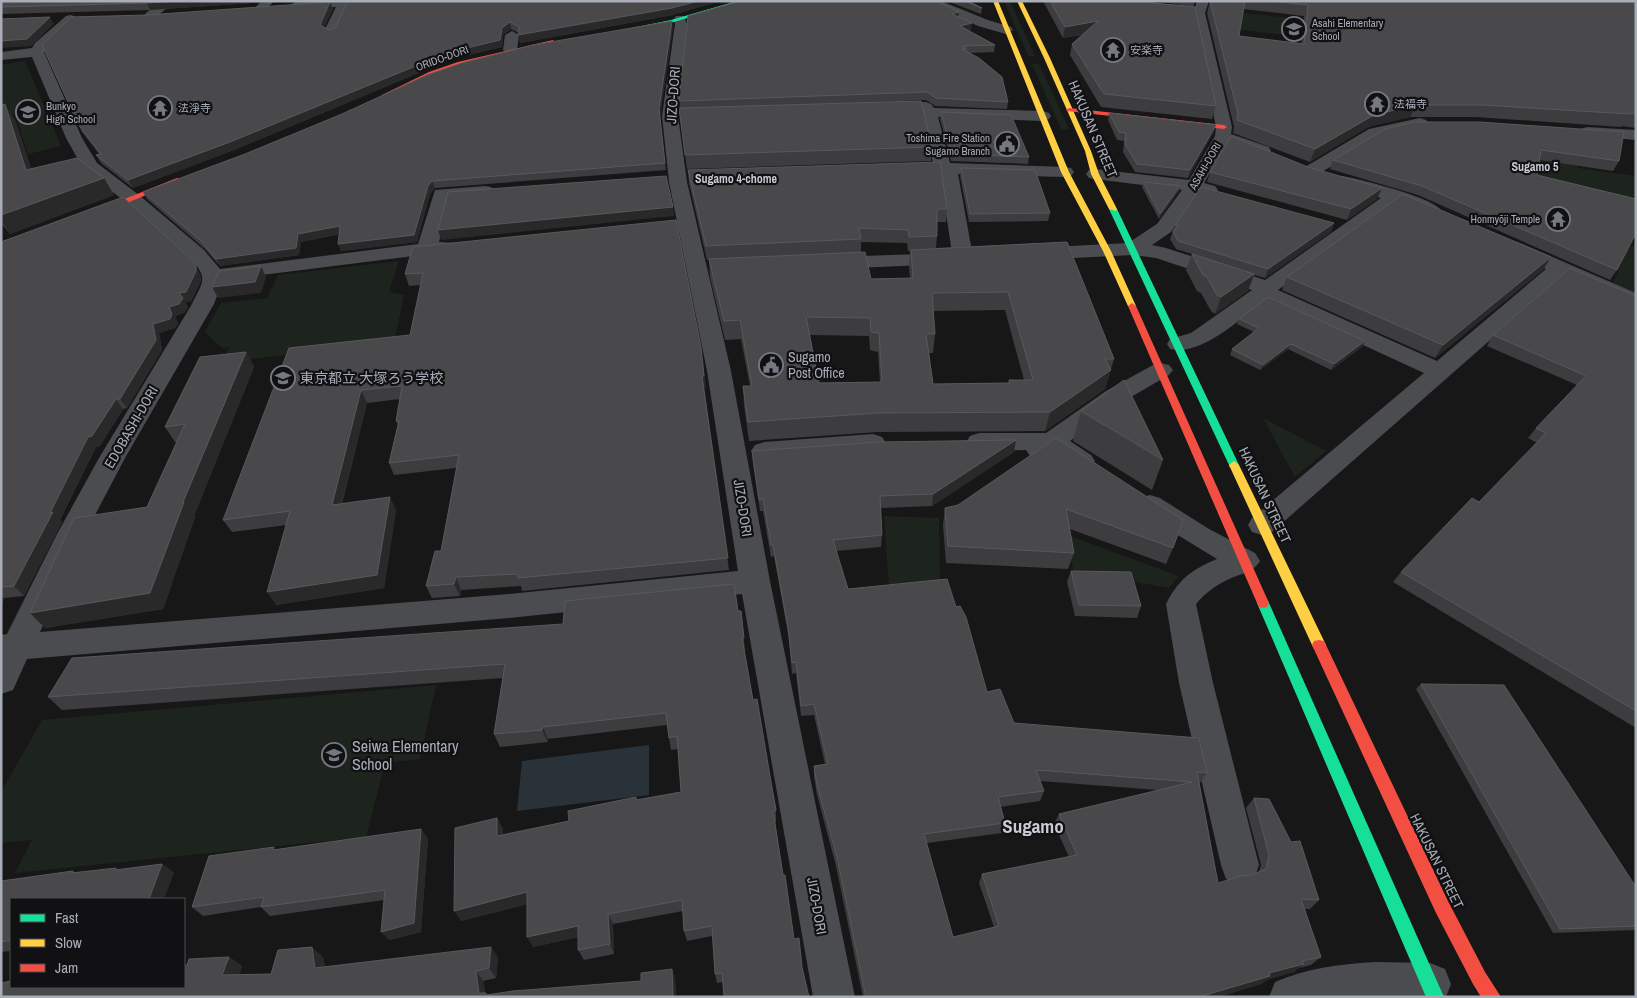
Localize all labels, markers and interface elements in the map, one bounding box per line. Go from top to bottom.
school or university icon: Asahi Elementary School [1281,16,1307,42]
place label: Asahi Elementary School [1311,16,1384,43]
temple icon: 安楽寺 [1100,37,1126,63]
street label: ORIDO-DORI [414,42,470,74]
place label: 安楽寺 [1130,43,1163,57]
street label: JIZO-DORI [662,66,684,124]
street label: HAKUSAN STREET [1064,78,1122,180]
temple icon: 法福寺 [1364,91,1390,117]
temple icon: 法淨寺 [147,95,173,121]
place label: 法福寺 [1394,97,1427,111]
school or university icon: Bunkyo High School [15,99,41,125]
place label: Bunkyo High School [46,99,95,126]
place label: 法淨寺 [178,101,211,115]
place label: Toshima Fire Station Sugamo Branch [906,131,990,158]
public building icon: Toshima Fire Station Sugamo Branch [994,131,1020,157]
street label: ASAHI-DORI [1185,140,1224,193]
district label: Sugamo 5 [1511,159,1559,175]
district label: Sugamo 4-chome [695,171,778,187]
temple icon: Honmyōji Temple [1545,206,1571,232]
place label: Honmyōji Temple [1470,212,1540,226]
place label: Sugamo Post Office [788,348,845,382]
public building icon: Sugamo Post Office [758,352,784,378]
school or university icon: 東京都立 大塚ろう学校 [270,365,296,391]
place label: 東京都立 大塚ろう学校 [300,369,443,387]
street label: EDOBASHI-DORI [100,383,162,471]
street label: HAKUSAN STREET [1235,444,1295,546]
street label: JIZO-DORI [730,478,756,538]
place label: Seiwa Elementary School [352,735,459,775]
school or university icon: Seiwa Elementary School [321,742,347,768]
street label: HAKUSAN STREET [1406,810,1468,912]
district label: Sugamo [1002,813,1064,839]
street label: JIZO-DORI [803,876,831,936]
legend [10,898,185,988]
text: Fast [55,907,79,928]
text: Slow [55,932,82,953]
text: Jam [55,957,78,978]

